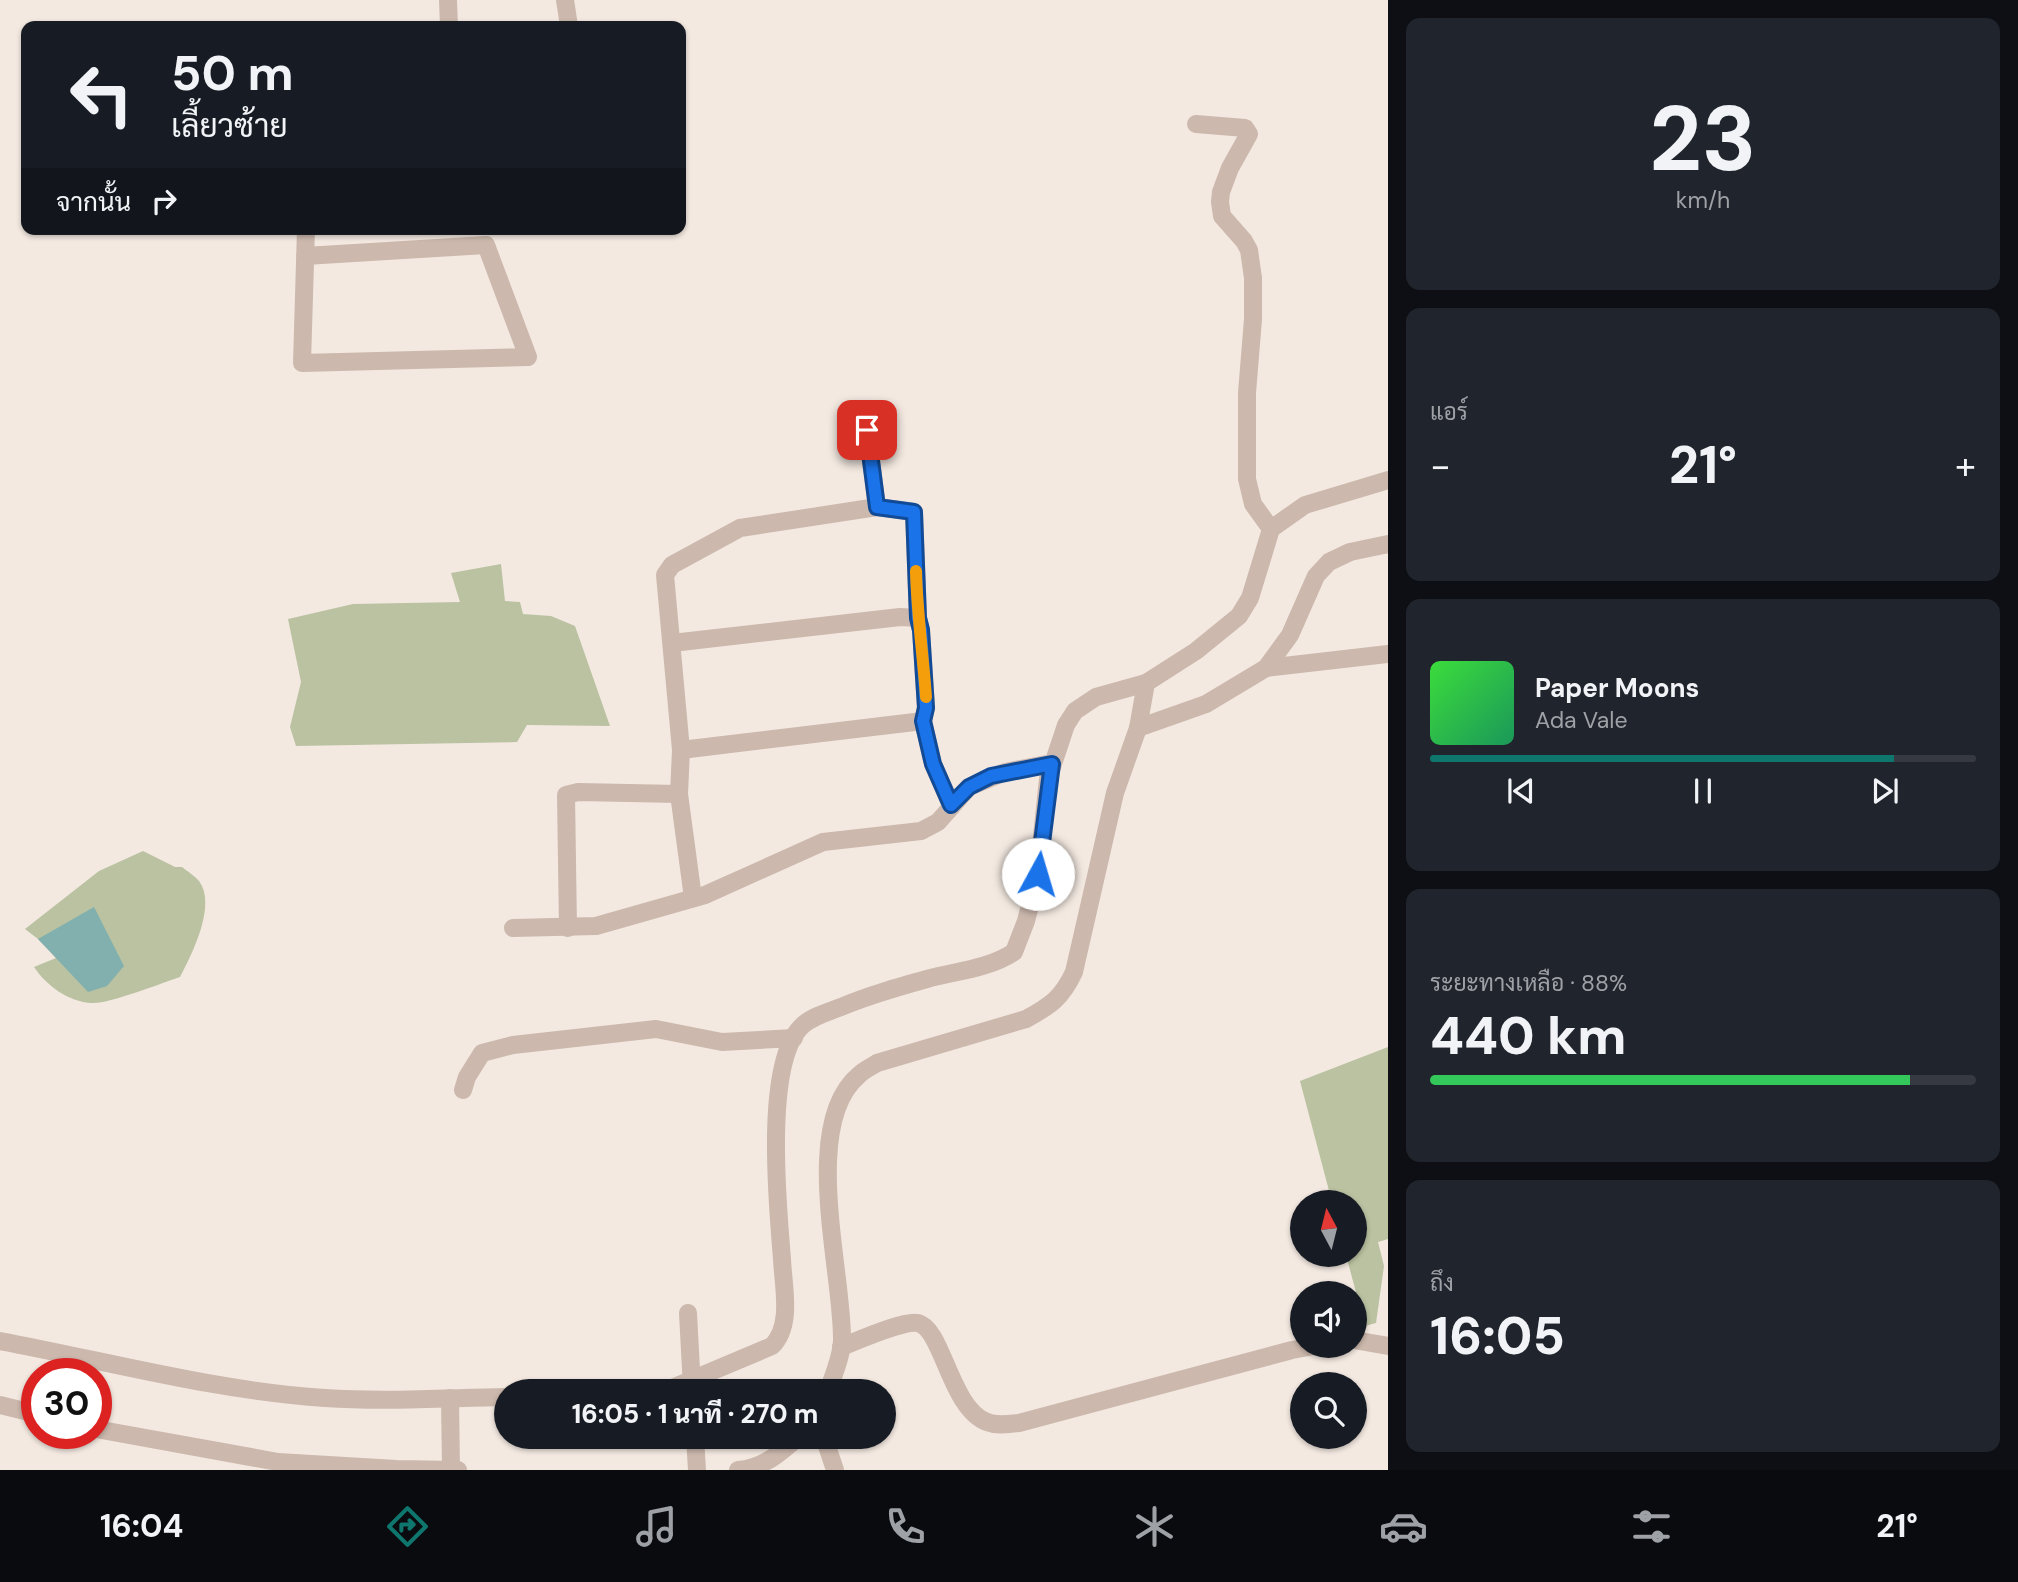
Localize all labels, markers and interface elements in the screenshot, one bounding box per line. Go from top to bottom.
text: 50 m [171,41,294,105]
icon: left [56,49,147,140]
text: 23 [1649,80,1757,198]
text: เลี้ยวซ้าย [171,105,288,147]
icon: right [145,182,183,220]
text: จากนั้น [56,185,131,219]
text: km/h [1676,185,1730,215]
text: แอร์ [1430,397,1468,427]
pin [837,400,897,460]
icon: arrive [848,411,886,449]
text: 21° [1669,431,1737,499]
text: − [1430,441,1451,491]
text: + [1955,441,1976,491]
text: Paper Moons [1535,671,1699,705]
text: Ada Vale [1535,705,1628,735]
icon: previous [1502,772,1540,810]
icon: pause [1684,772,1722,810]
icon: next [1866,772,1904,810]
position arrow [1001,837,1075,911]
text: ระยะทางเหลือ · 88% [1430,968,1627,998]
text: 440 km [1430,1002,1627,1070]
north arrow [1290,1190,1367,1267]
map controls [1290,1190,1367,1449]
text: ถึง [1430,1268,1454,1298]
button: sound [1290,1281,1367,1358]
text: 16:05 [1430,1302,1565,1370]
speed limit sign: 30 [21,1358,112,1449]
button: search [1290,1372,1367,1449]
text: 16:05 · 1 นาที · 270 m [572,1397,818,1431]
icon: directions [383,1502,432,1551]
icon: music [632,1502,681,1551]
icon: phone [881,1502,930,1551]
icon: climate [1130,1502,1179,1551]
icon: car [1379,1502,1428,1551]
icon: filters [1627,1502,1676,1551]
text: 16:04 [100,1505,183,1547]
text: 21° [1876,1505,1918,1547]

